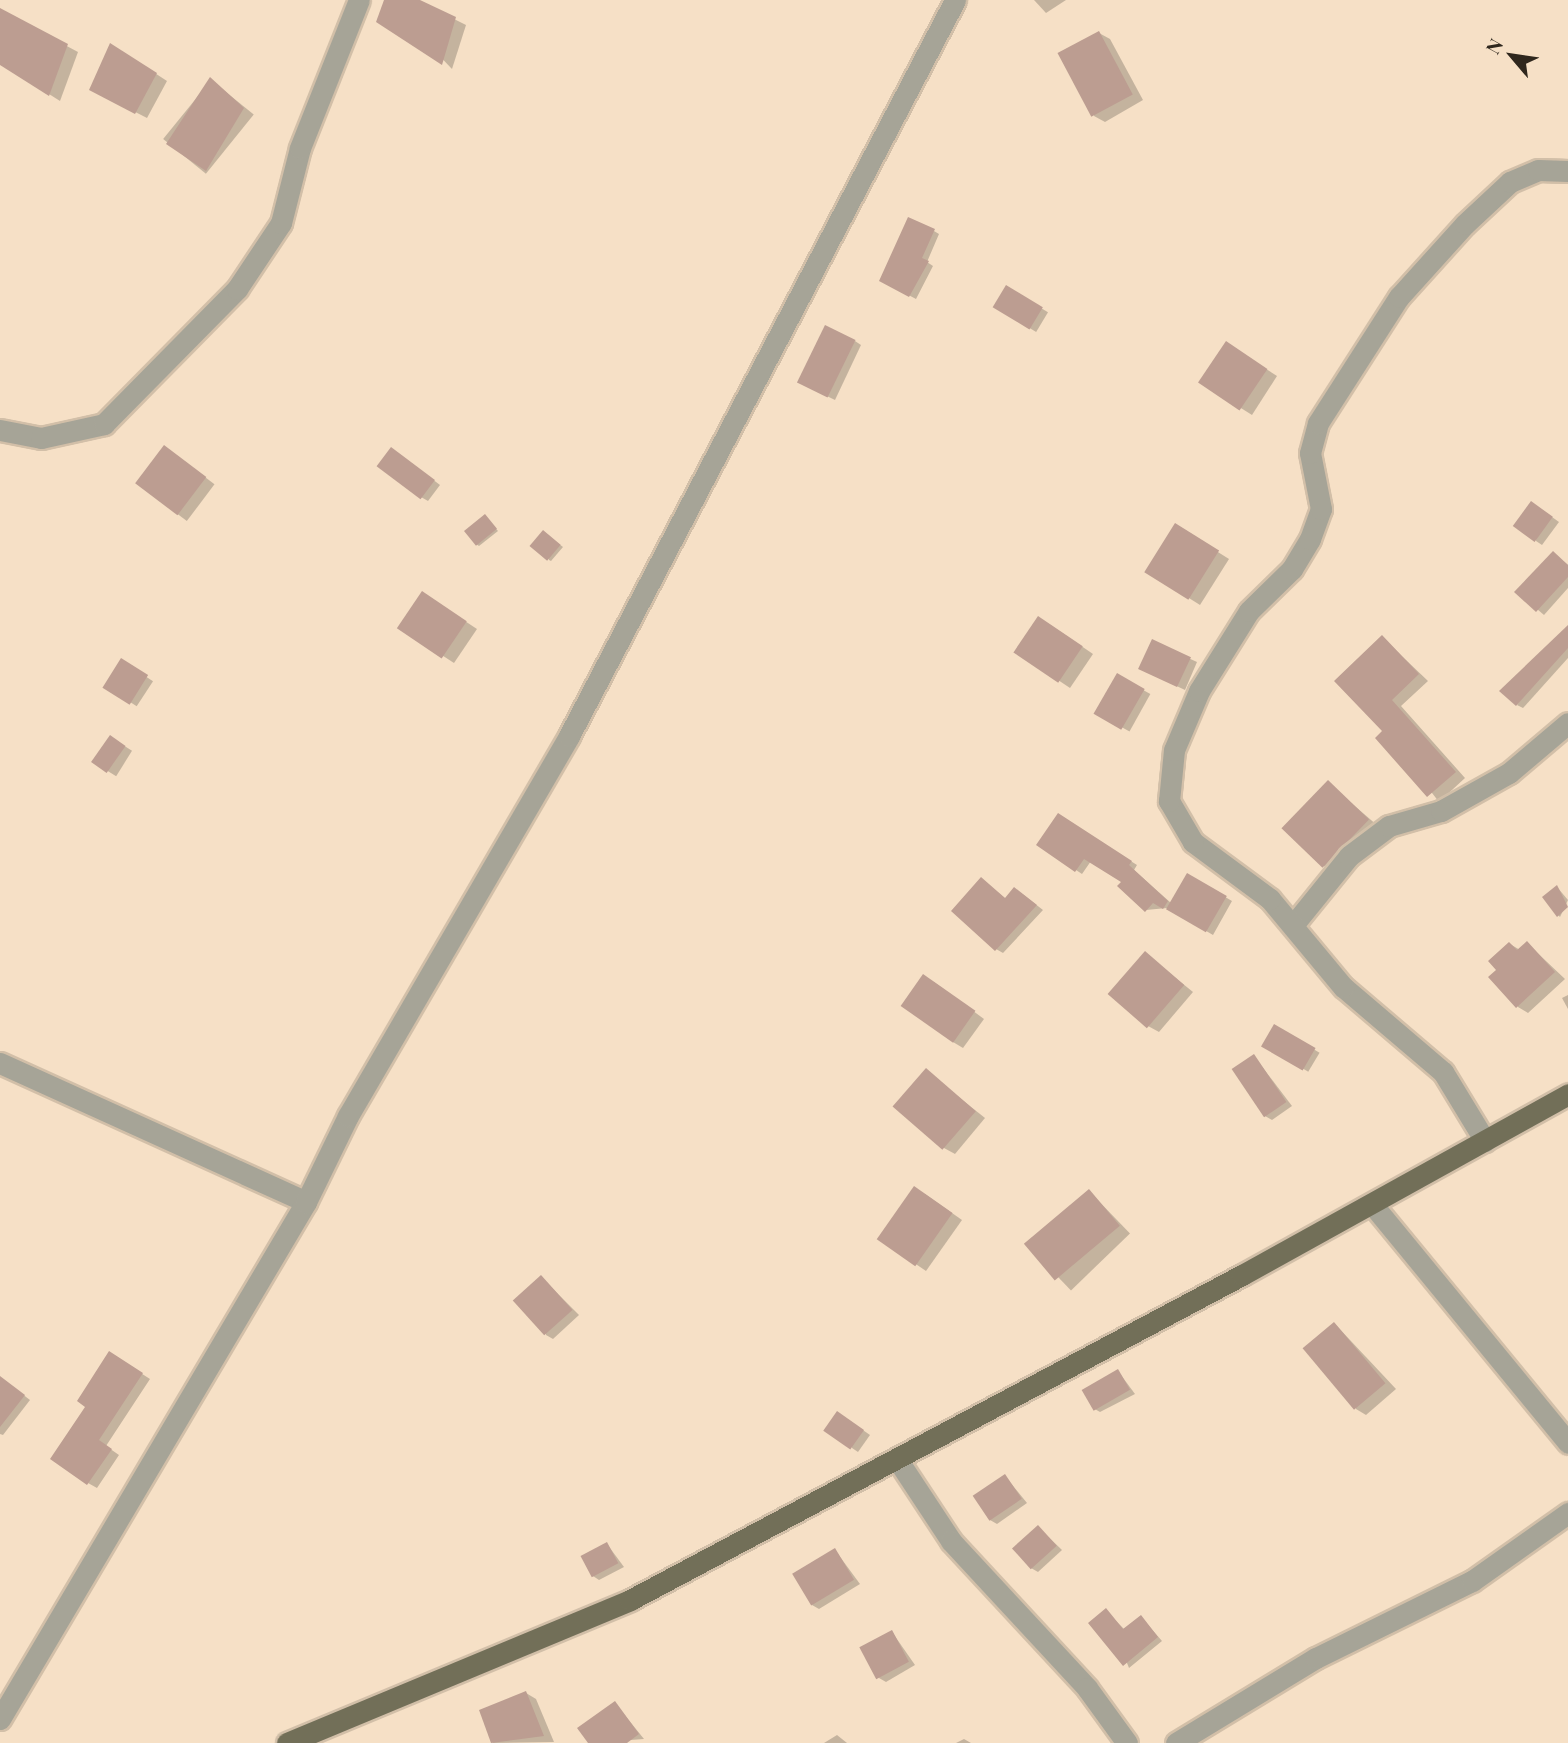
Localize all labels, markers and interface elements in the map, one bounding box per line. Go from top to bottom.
north arrow [1477,21,1547,91]
text: N [1479,34,1508,58]

